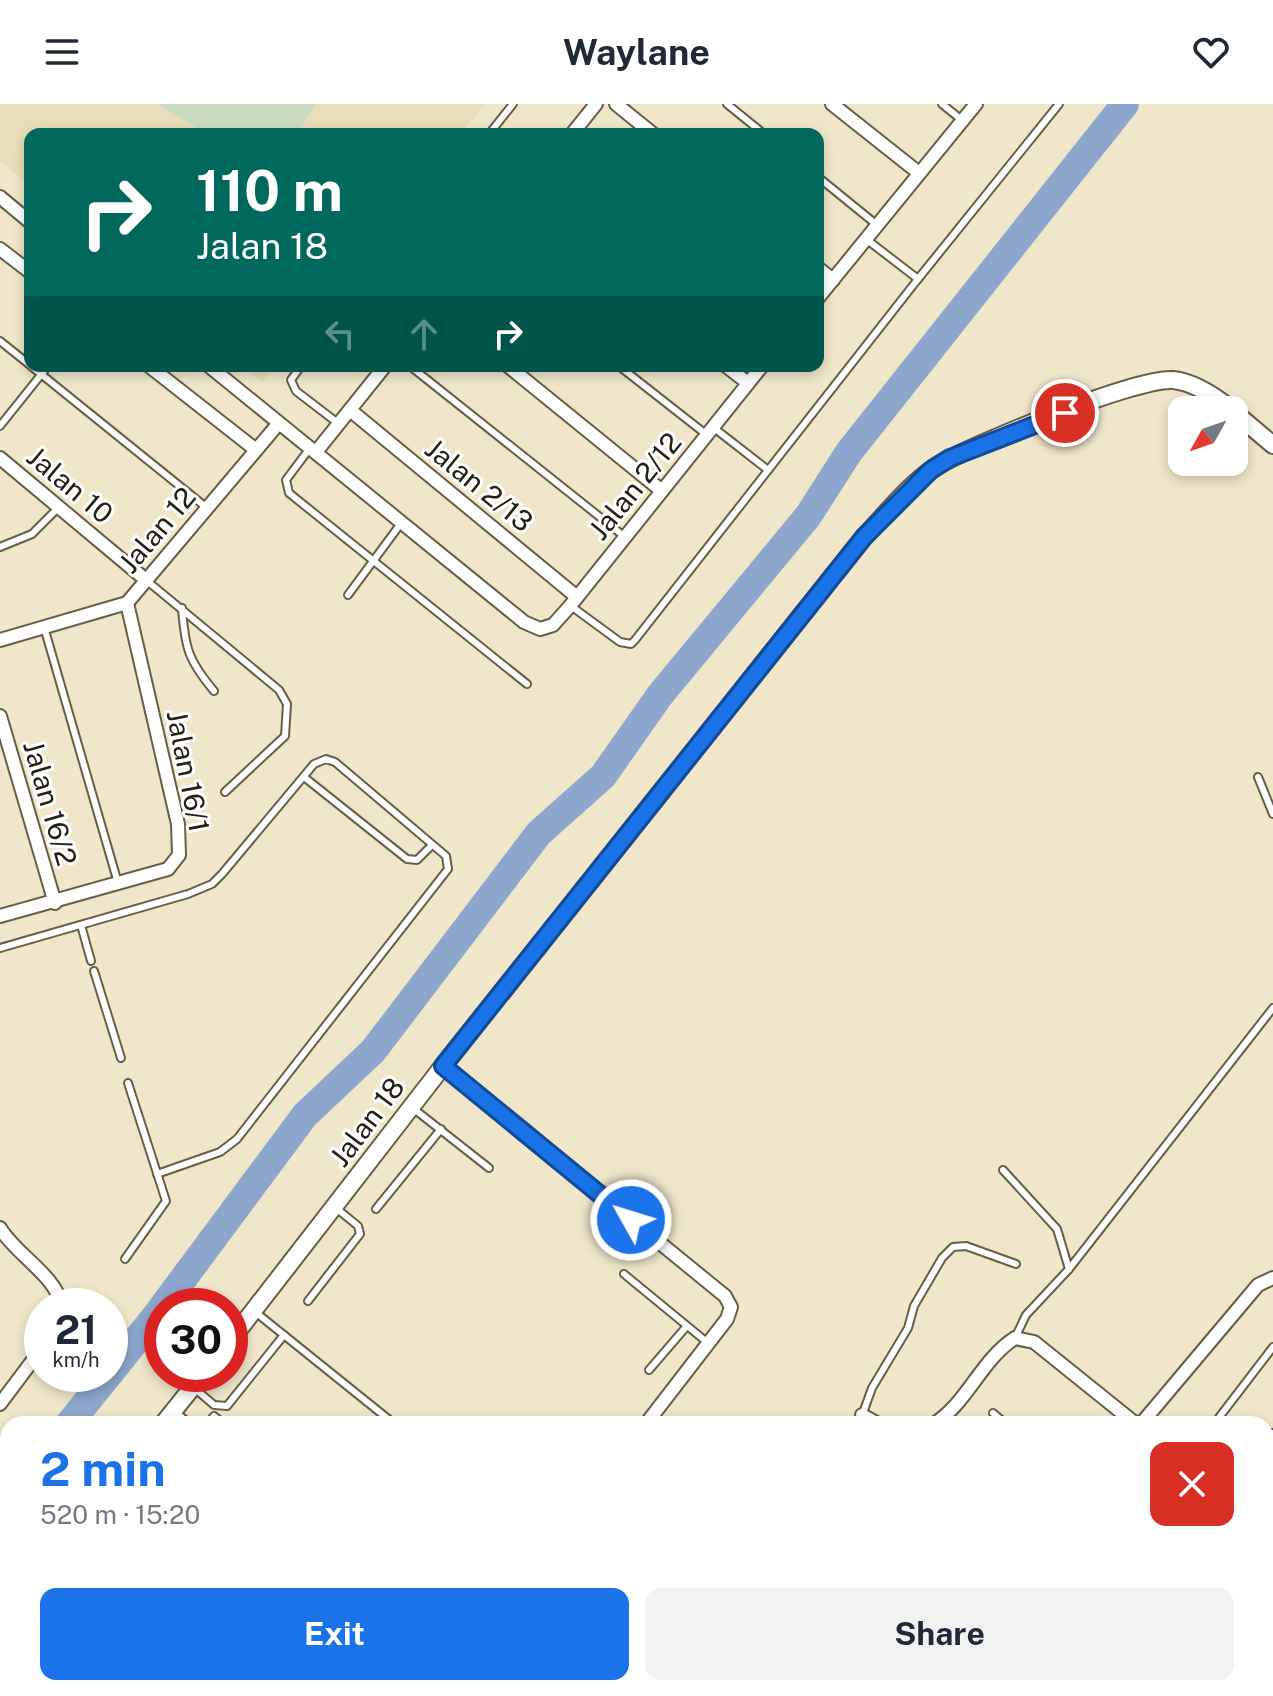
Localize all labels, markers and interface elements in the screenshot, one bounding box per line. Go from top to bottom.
icon: menu [40,30,84,74]
icon: heart [1189,30,1233,74]
text: Waylane [563,31,710,73]
text: 110 m [196,158,343,224]
icon: right [64,160,168,264]
text: Jalan 18 [196,225,328,267]
icon: left [318,312,362,356]
icon: ahead [402,312,446,356]
icon: right [486,312,530,356]
pin [1031,379,1099,447]
icon: arrive [1043,391,1087,435]
north arrow [1168,396,1248,476]
map controls [1168,396,1248,476]
street label: Jalan 2/12 [582,426,688,546]
street label: Jalan 2/13 [419,431,540,538]
street label: Jalan 10 [21,439,120,530]
street label: Jalan 12 [111,480,202,579]
street label: Jalan 16/1 [161,707,216,835]
street label: Jalan 16/2 [17,737,84,869]
street label: Jalan 18 [323,1071,411,1173]
position arrow [589,1178,673,1262]
speed limit sign: 30 [144,1288,248,1392]
text: 21 [55,1306,97,1353]
text: km/h [52,1348,100,1372]
text: 2 min [40,1440,166,1497]
button: close [1150,1442,1234,1526]
text: 520 m · 15:20 [40,1499,200,1530]
button: Exit [40,1588,629,1680]
button: Share [645,1588,1234,1680]

